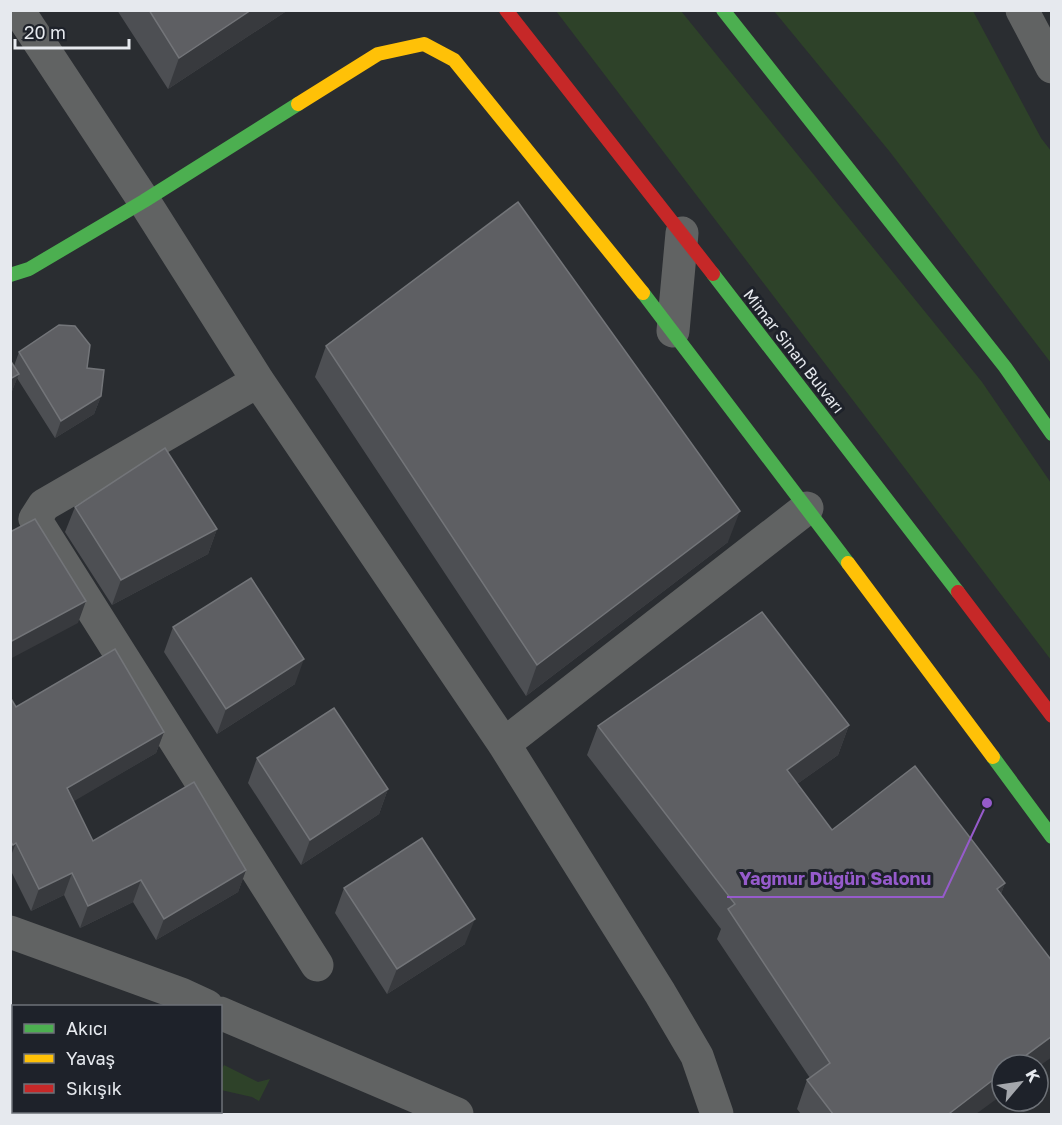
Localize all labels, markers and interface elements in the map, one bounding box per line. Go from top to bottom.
scale bar [15,12,129,50]
text: 20 m [24,21,66,43]
street label: Mimar Sinan Bulvarı [739,285,849,417]
callout: Yağmur Düğün Salonu [727,861,943,897]
text: Yağmur Düğün Salonu [739,867,931,889]
legend [12,1005,222,1113]
text: Akıcı [66,1017,108,1039]
text: Yavaş [66,1047,115,1069]
north arrow [990,1053,1050,1113]
text: K [1022,1066,1045,1086]
text: Sıkışık [66,1077,122,1099]

